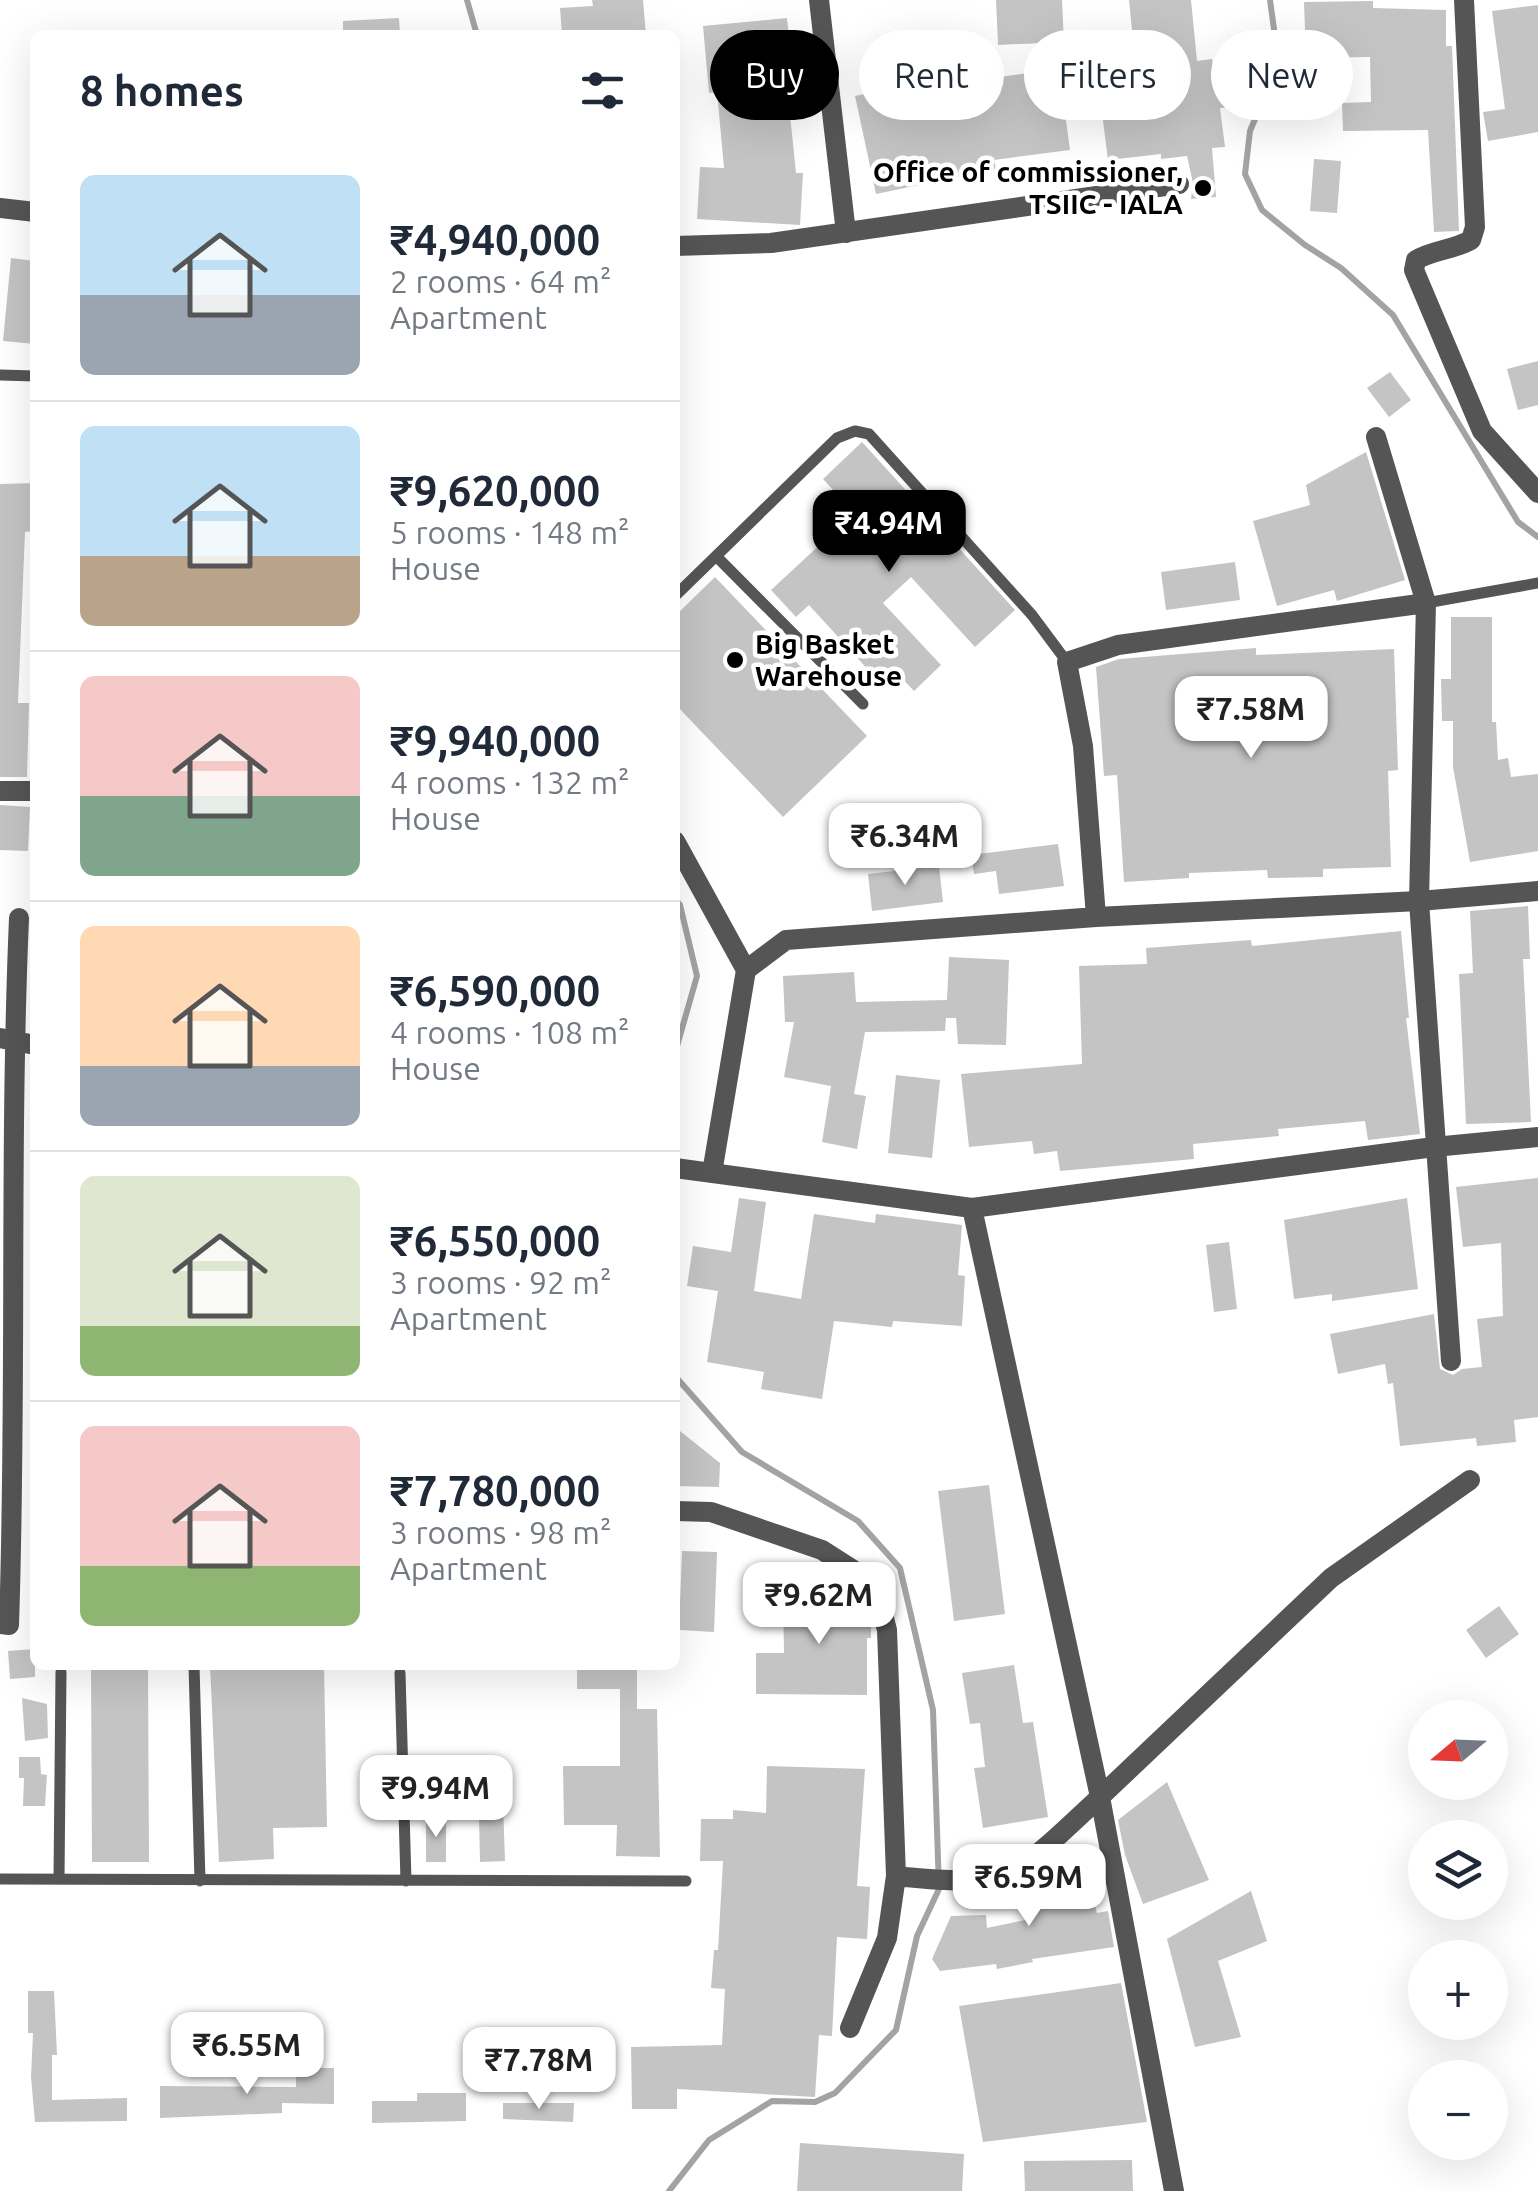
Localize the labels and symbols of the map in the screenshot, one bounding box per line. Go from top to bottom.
place label: Office of commissioner, TSIIC - IALA [873,156,1183,219]
marker: Office of commissioner, TSIIC - IALA [1192,177,1214,199]
pin: ₹4.94M [808,490,970,575]
place label: Big Basket Warehouse [755,628,902,691]
marker: Big Basket Warehouse [724,649,746,671]
pin: ₹7.58M [1170,676,1332,761]
pin: ₹6.34M [824,803,986,888]
pin: ₹9.62M [738,1562,900,1647]
north arrow [1408,1700,1508,1800]
pin: ₹9.94M [355,1755,517,1840]
pin: ₹6.59M [948,1844,1110,1929]
pin: ₹6.55M [166,2012,328,2097]
pin: ₹7.78M [458,2027,620,2112]

